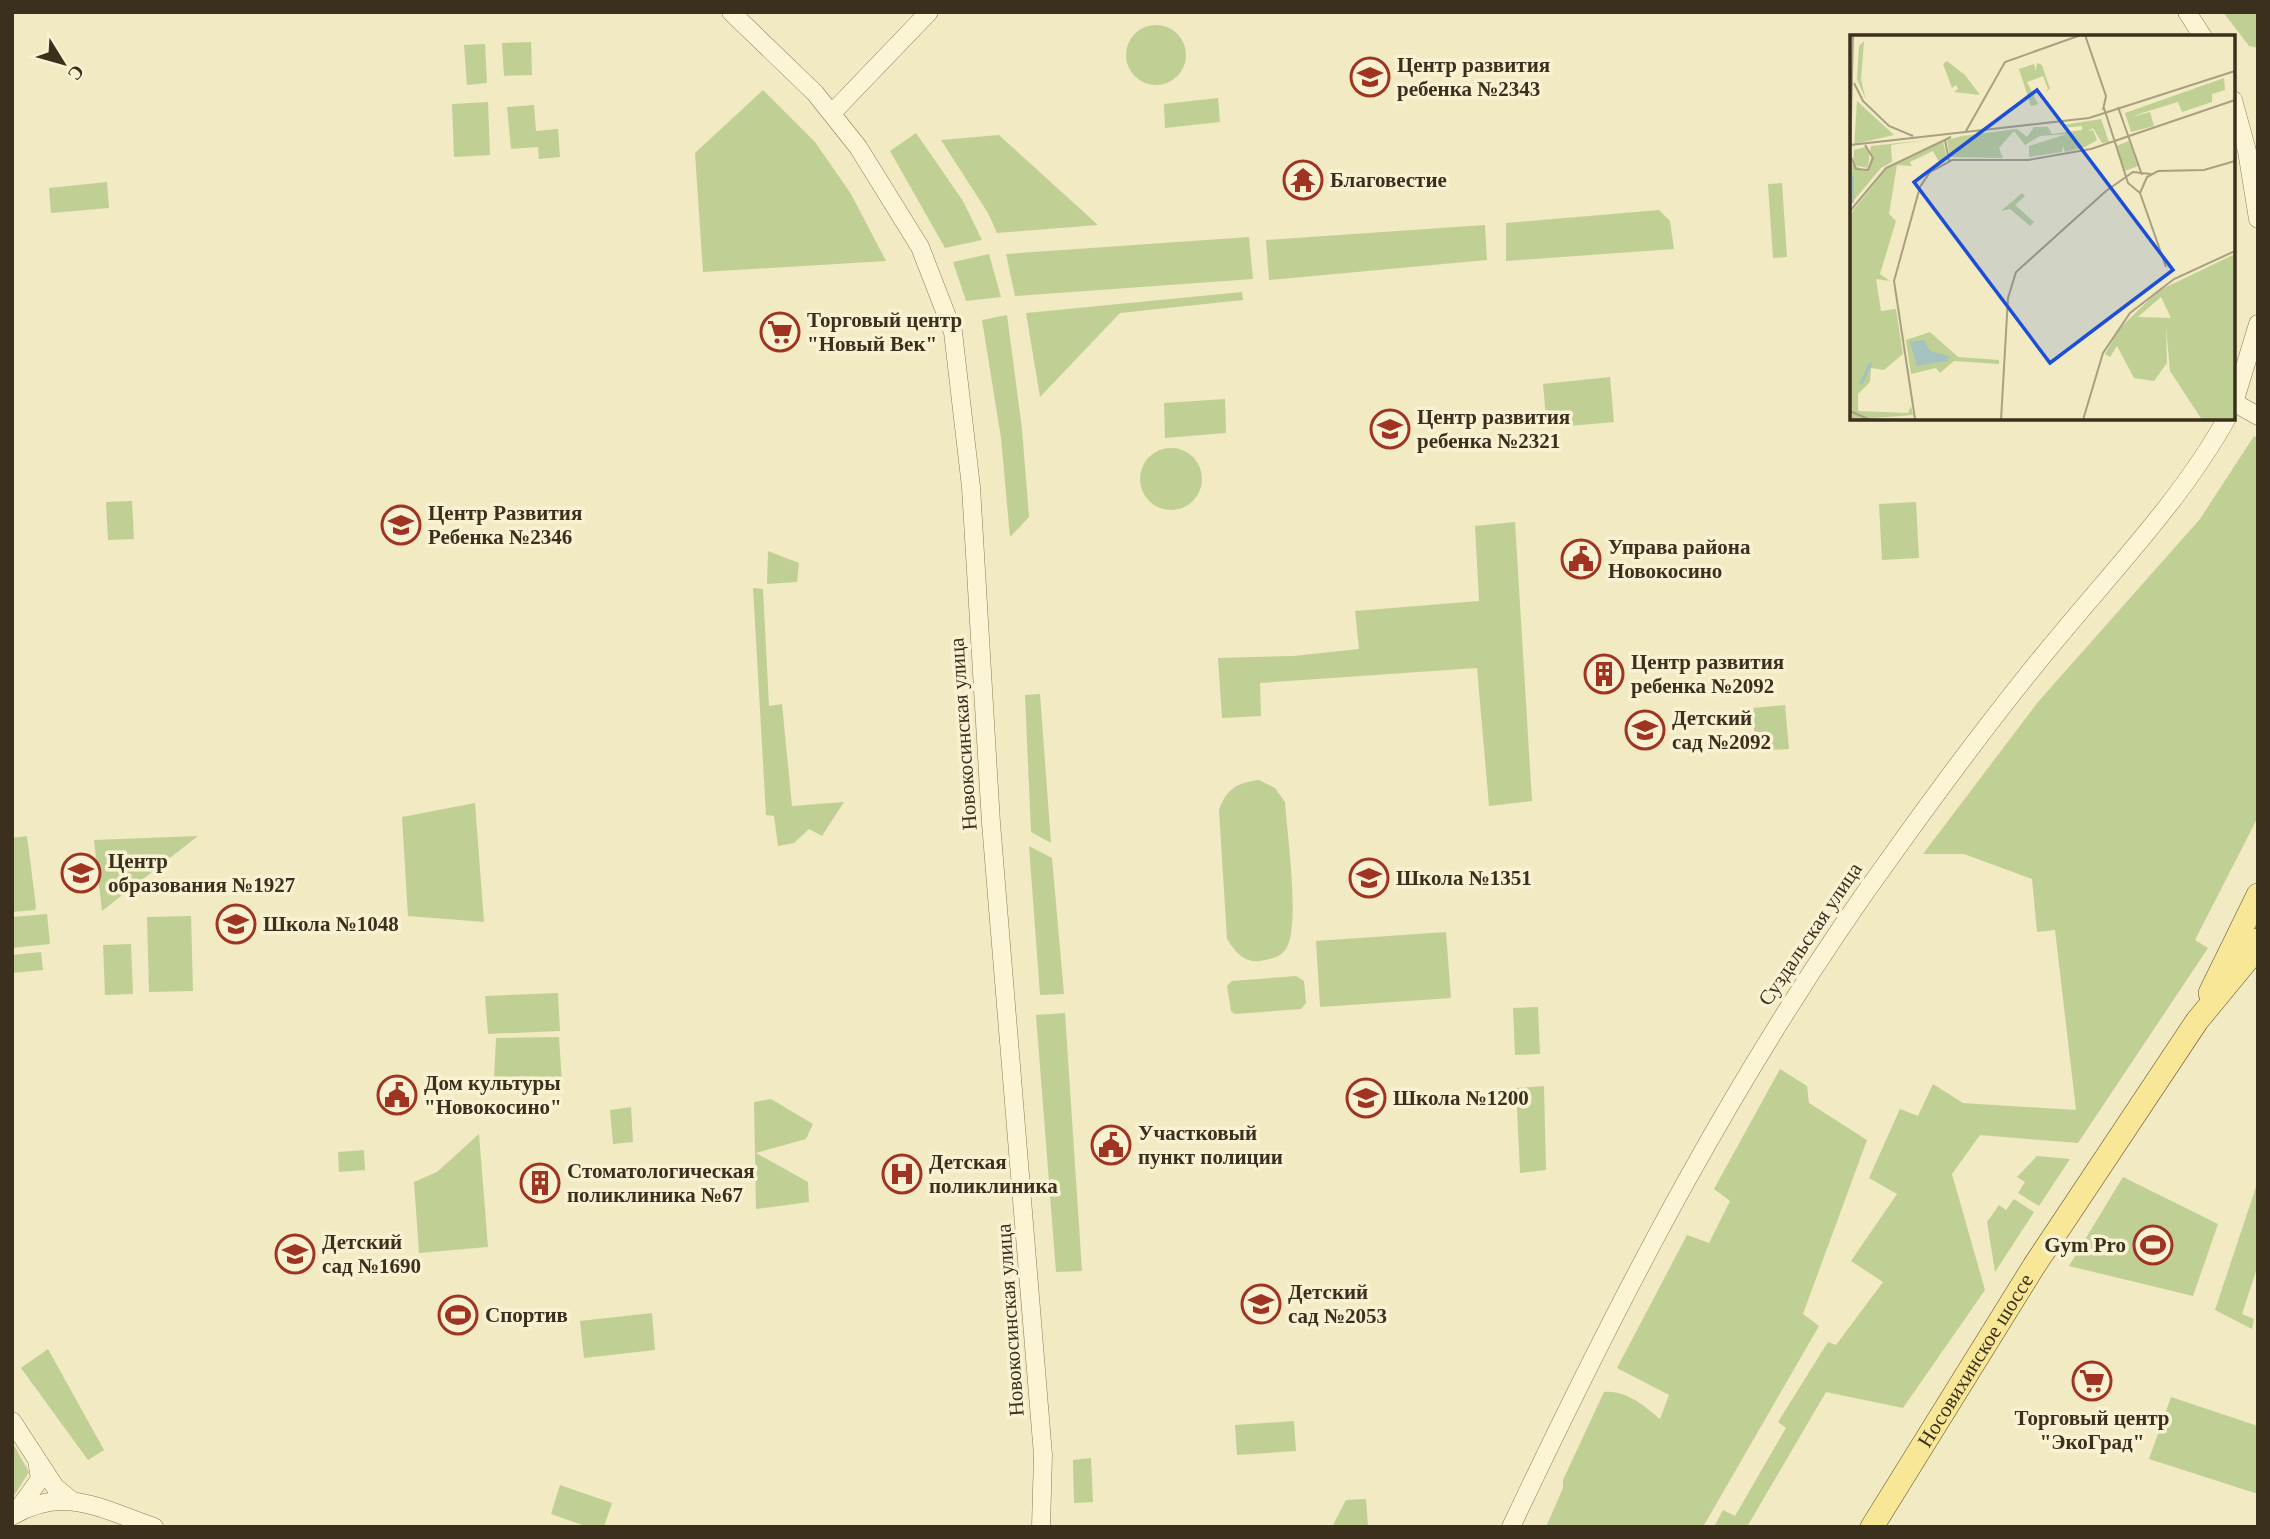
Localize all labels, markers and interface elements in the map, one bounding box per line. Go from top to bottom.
north arrow [28,28,98,98]
inset map [1850,35,2235,420]
place label: Центр развития ребенка №2343 [1397,53,1550,101]
school or university icon: Центр развития ребенка №2343 [1349,56,1391,98]
text: С [64,61,89,85]
temple icon: Благовестие [1282,159,1324,201]
place label: Благовестие [1330,168,1447,192]
place label: Торговый центр "Новый Век" [807,308,962,356]
supermarket icon: Торговый центр "Новый Век" [759,311,801,353]
place label: Центр развития ребенка №2321 [1417,405,1570,453]
school or university icon: Центр развития ребенка №2321 [1369,408,1411,450]
place label: Центр Развития Ребенка №2346 [428,501,582,549]
school or university icon: Центр Развития Ребенка №2346 [380,504,422,546]
place label: Управа района Новокосино [1608,535,1751,583]
public building icon: Управа района Новокосино [1560,538,1602,580]
street label: Новокосинская улица [944,636,982,831]
place label: Центр развития ребенка №2092 [1631,650,1784,698]
building icon: Центр развития ребенка №2092 [1583,653,1625,695]
place label: Детский сад №2092 [1672,706,1771,754]
school or university icon: Детский сад №2092 [1624,709,1666,751]
place label: Центр образования №1927 [108,849,295,897]
school or university icon: Центр образования №1927 [60,852,102,894]
school or university icon: Школа №1351 [1348,857,1390,899]
street label: Суздальская улица [1753,857,1867,1010]
place label: Школа №1351 [1396,866,1532,890]
school or university icon: Школа №1048 [215,903,257,945]
place label: Школа №1048 [263,912,399,936]
place label: Дом культуры "Новокосино" [424,1071,562,1119]
public building icon: Дом культуры "Новокосино" [376,1074,418,1116]
school or university icon: Школа №1200 [1345,1077,1387,1119]
place label: Школа №1200 [1393,1086,1529,1110]
place label: Участковый пункт полиции [1138,1121,1283,1169]
public building icon: Участковый пункт полиции [1090,1124,1132,1166]
place label: Детская поликлиника [929,1150,1058,1198]
hospital icon: Детская поликлиника [881,1153,923,1195]
place label: Стоматологическая поликлиника №67 [567,1159,755,1207]
building icon: Стоматологическая поликлиника №67 [519,1162,561,1204]
street label: Новокосинская улица [991,1222,1029,1417]
sports icon: Gym Pro [2132,1224,2174,1266]
place label: Детский сад №1690 [322,1230,421,1278]
school or university icon: Детский сад №1690 [274,1233,316,1275]
place label: Gym Pro [2044,1233,2126,1257]
street label: Носовихинское шоссе [1913,1269,2038,1452]
place label: Детский сад №2053 [1288,1280,1387,1328]
school or university icon: Детский сад №2053 [1240,1283,1282,1325]
sports icon: Спортив [437,1294,479,1336]
place label: Спортив [485,1303,568,1327]
supermarket icon: Торговый центр "ЭкоГрад" [2071,1360,2113,1402]
place label: Торговый центр "ЭкоГрад" [2014,1406,2170,1454]

